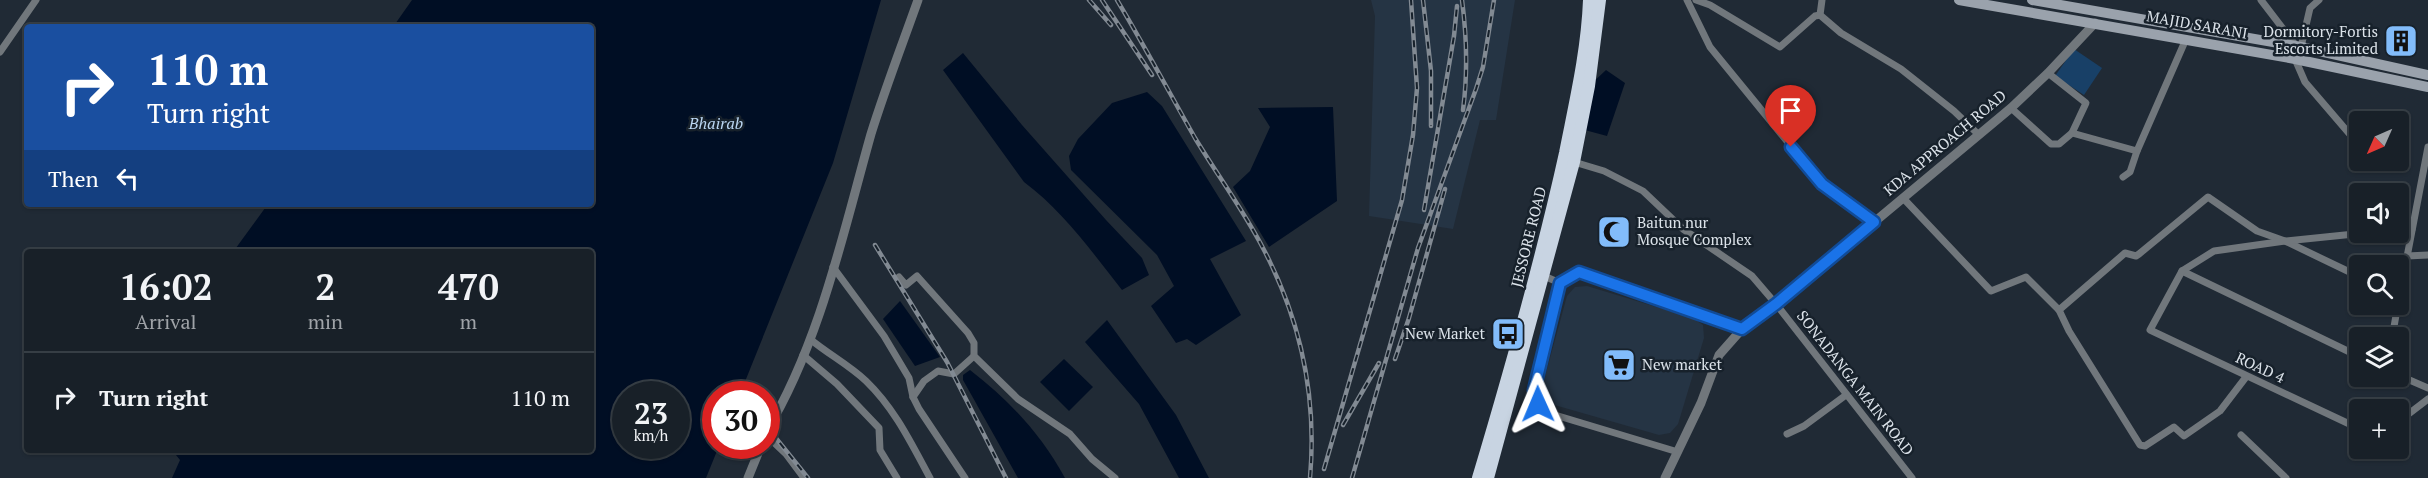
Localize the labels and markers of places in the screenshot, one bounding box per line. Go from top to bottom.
place label: Dormitory-Fortis Escorts Limited [2264,21,2378,58]
building icon: Dormitory-Fortis Escorts Limited [2383,23,2419,59]
pin [1765,85,1816,147]
place label: Baitun nur Mosque Complex [1637,212,1752,249]
mosque icon: Baitun nur Mosque Complex [1596,214,1632,250]
bus stop icon: New Market [1490,316,1526,352]
place label: New Market [1405,323,1485,343]
supermarket icon: New market [1601,347,1637,383]
place label: New market [1642,354,1722,374]

